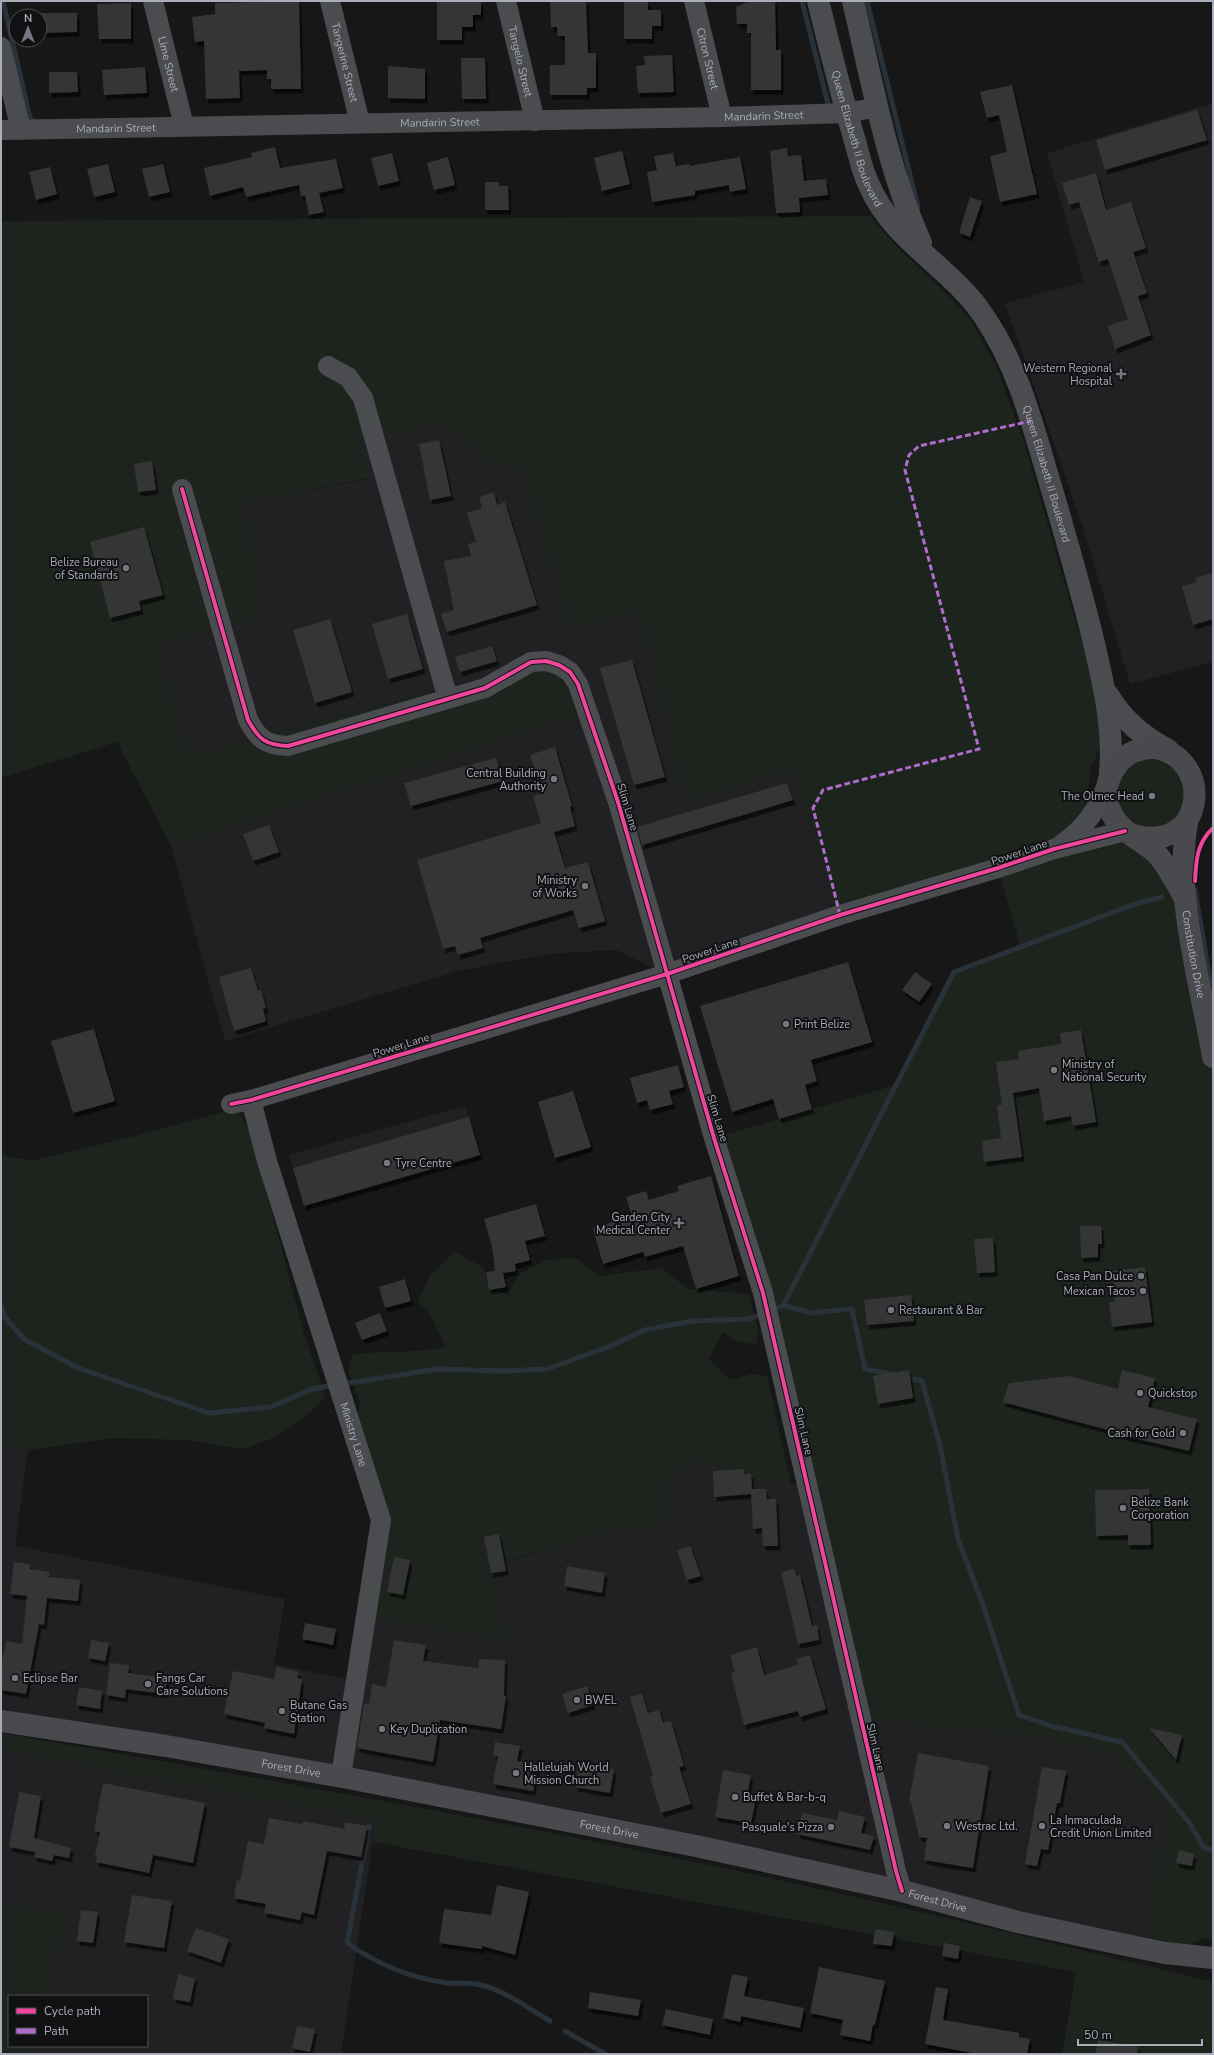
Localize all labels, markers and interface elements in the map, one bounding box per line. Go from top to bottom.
north arrow [8,8,48,48]
text: N [24,11,32,26]
street label: Tangerine Street [328,21,362,104]
street label: Tangelo Street [504,24,536,98]
street label: Citron Street [693,26,722,91]
street label: Lime Street [154,35,182,94]
street label: Queen Elizabeth II Boulevard [828,69,886,210]
street label: Mandarin Street [724,107,804,125]
street label: Mandarin Street [400,114,480,131]
street label: Mandarin Street [76,120,156,137]
place label: Western Regional Hospital [1023,361,1113,389]
marker: Western Regional Hospital [1115,368,1127,380]
street label: Queen Elizabeth II Boulevard [1019,403,1074,544]
place label: Belize Bureau of Standards [50,555,118,583]
marker: Belize Bureau of Standards [121,563,131,573]
place label: Central Building Authority [466,766,546,794]
marker: Central Building Authority [549,774,559,784]
street label: Slim Lane [613,782,642,833]
place label: The Olmec Head [1061,789,1144,804]
marker: The Olmec Head [1147,791,1157,801]
street label: Power Lane [989,836,1049,869]
place label: Ministry of Works [532,873,577,901]
marker: Ministry of Works [580,881,590,891]
street label: Constitution Drive [1178,909,1208,1000]
street label: Power Lane [680,934,740,967]
place label: Print Belize [794,1017,850,1032]
marker: Print Belize [781,1019,791,1029]
street label: Power Lane [371,1030,431,1061]
place label: Ministry of National Security [1062,1057,1147,1085]
marker: Ministry of National Security [1049,1065,1059,1075]
street label: Slim Lane [703,1093,732,1144]
place label: Tyre Centre [395,1156,452,1171]
marker: Tyre Centre [382,1158,392,1168]
place label: Garden City Medical Center [596,1210,670,1238]
marker: Garden City Medical Center [673,1217,685,1229]
place label: Casa Pan Dulce [1056,1269,1133,1284]
marker: Casa Pan Dulce [1136,1271,1146,1281]
place label: Mexican Tacos [1064,1284,1135,1299]
marker: Mexican Tacos [1138,1286,1148,1296]
place label: Restaurant & Bar [899,1303,984,1318]
marker: Restaurant & Bar [886,1305,896,1315]
place label: Quickstop [1148,1386,1197,1401]
marker: Quickstop [1135,1388,1145,1398]
street label: Ministry Lane [336,1401,371,1469]
street label: Slim Lane [791,1406,816,1457]
place label: Cash for Gold [1107,1426,1175,1441]
marker: Cash for Gold [1178,1428,1188,1438]
place label: Belize Bank Corporation [1131,1495,1189,1523]
marker: Belize Bank Corporation [1118,1503,1128,1513]
place label: Eclipse Bar [23,1671,78,1686]
place label: Fangs Car Care Solutions [156,1671,228,1699]
marker: Eclipse Bar [10,1673,20,1683]
marker: Fangs Car Care Solutions [143,1679,153,1689]
place label: BWEL [585,1693,617,1708]
marker: BWEL [572,1695,582,1705]
place label: Butane Gas Station [290,1698,347,1726]
marker: Butane Gas Station [277,1706,287,1716]
place label: Key Duplication [390,1722,467,1737]
street label: Slim Lane [863,1722,888,1773]
marker: Key Duplication [377,1724,387,1734]
street label: Forest Drive [260,1756,322,1781]
place label: Hallelujah World Mission Church [524,1760,609,1788]
marker: Hallelujah World Mission Church [511,1768,521,1778]
place label: Buffet & Bar-b-q [743,1790,826,1805]
marker: Buffet & Bar-b-q [730,1792,740,1802]
place label: La Inmaculada Credit Union Limited [1050,1813,1151,1841]
street label: Forest Drive [579,1816,640,1843]
place label: Westrac Ltd. [955,1819,1017,1834]
place label: Pasquale's Pizza [742,1820,823,1835]
marker: Westrac Ltd. [942,1821,952,1831]
marker: La Inmaculada Credit Union Limited [1037,1821,1047,1831]
marker: Pasquale's Pizza [826,1822,836,1832]
street label: Forest Drive [907,1886,968,1916]
legend [8,1995,148,2047]
text: Cycle path [44,2003,101,2019]
scale bar [1078,2021,1202,2047]
text: Path [44,2023,69,2039]
text: 50 m [1084,2027,1112,2043]

